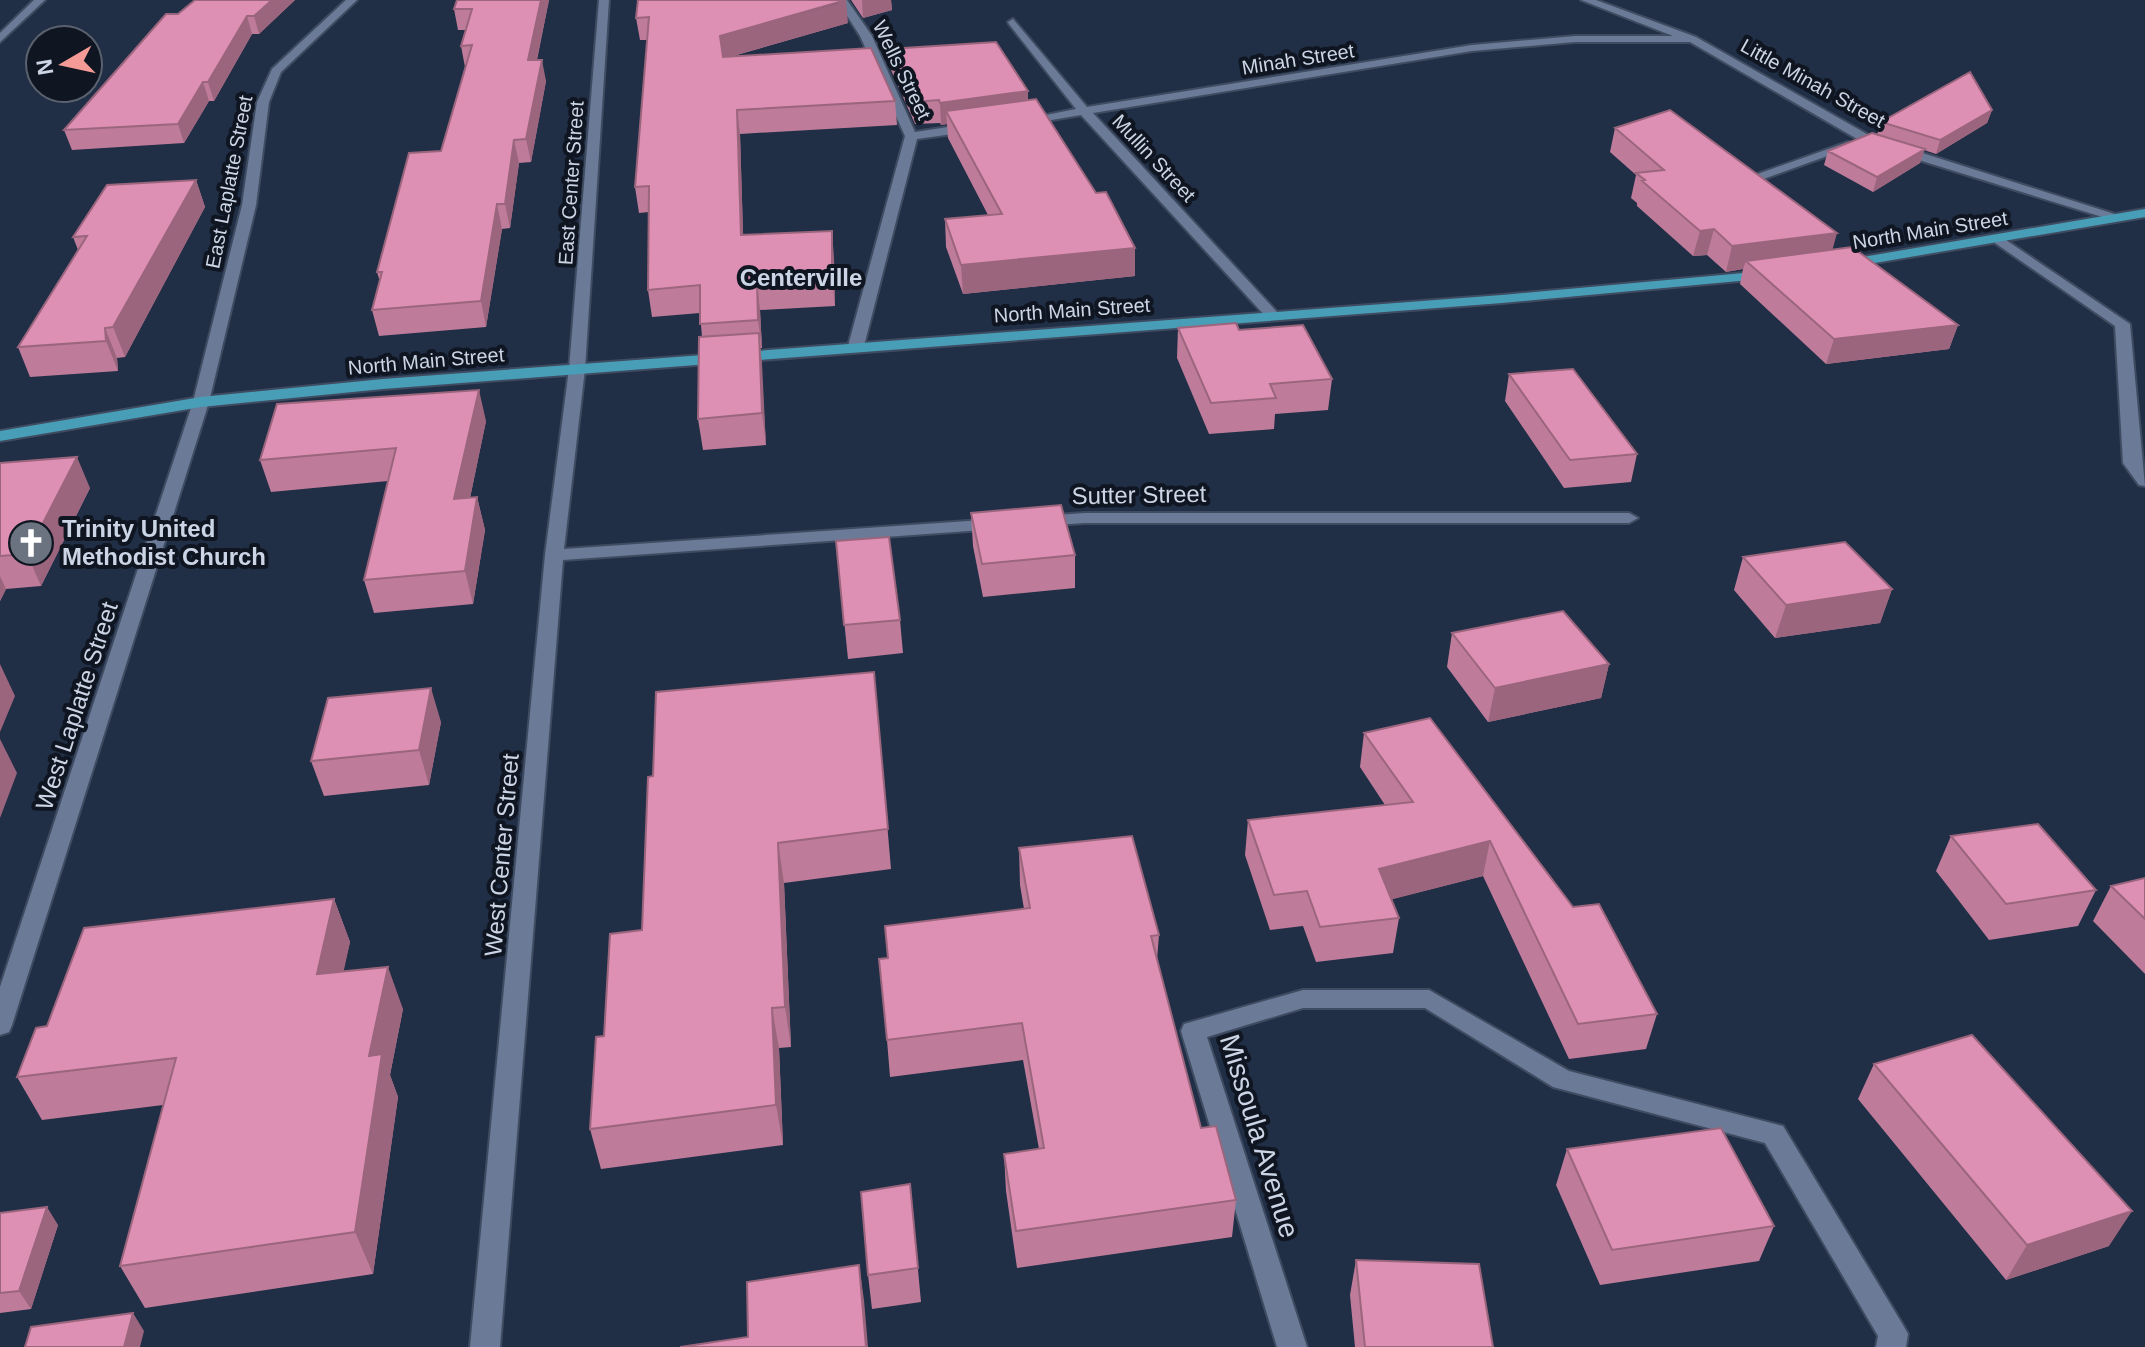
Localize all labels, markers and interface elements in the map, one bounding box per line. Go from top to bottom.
street label: Wells Street [869,17,936,123]
north arrow [24,24,104,104]
street label: Little Minah Street [1737,34,1889,132]
street label: Minah Street [1240,39,1356,79]
text: N [31,57,58,77]
street label: East Laplatte Street [201,93,257,270]
street label: East Center Street [554,100,588,266]
street label: Mullin Street [1108,110,1200,206]
street label: North Main Street [1851,207,2010,253]
district label: Centerville [740,264,862,291]
street label: North Main Street [993,294,1151,326]
street label: North Main Street [347,343,505,379]
street label: Sutter Street [1071,480,1207,509]
place label: Trinity United Methodist Church [62,515,266,570]
church icon: Trinity United Methodist Church [7,519,55,567]
street label: West Laplatte Street [30,598,123,813]
street label: West Center Street [479,752,524,958]
street label: Missoula Avenue [1214,1031,1305,1242]

